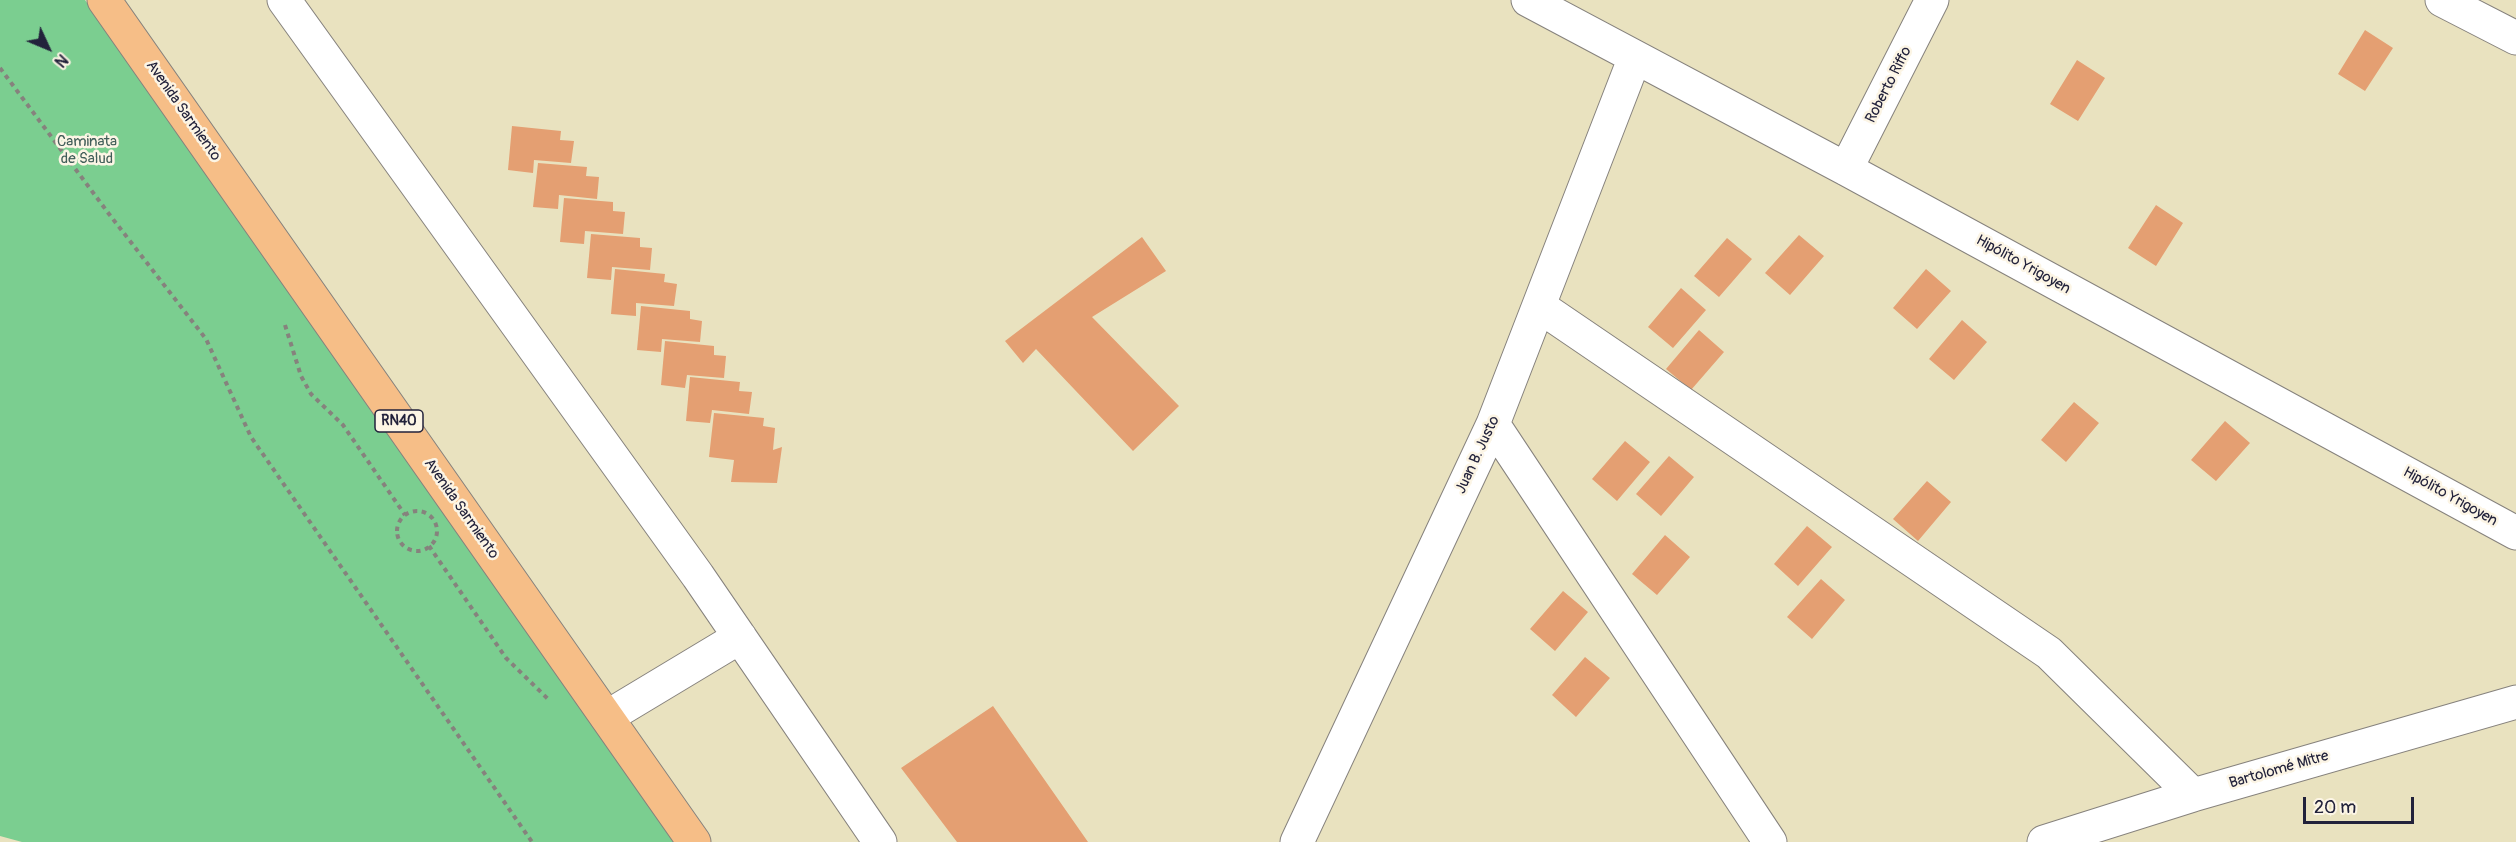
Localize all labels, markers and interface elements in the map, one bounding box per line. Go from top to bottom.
north arrow [18,18,78,78]
street label: Roberto Riffo [1862,44,1916,126]
text: N [50,50,72,71]
street label: Avenida Sarmiento [142,57,224,165]
park label: Caminata de Salud [57,133,117,168]
street label: Hipólito Yrigoyen [1973,232,2073,298]
road number: RN40 [375,410,423,432]
street label: Juan B. Justo [1452,413,1504,497]
street label: Avenida Sarmiento [420,455,502,563]
street label: Hipólito Yrigoyen [2400,464,2500,530]
street label: Bartolomé Mitre [2227,747,2331,793]
scale bar [2306,785,2417,823]
text: 20 m [2314,796,2356,819]

